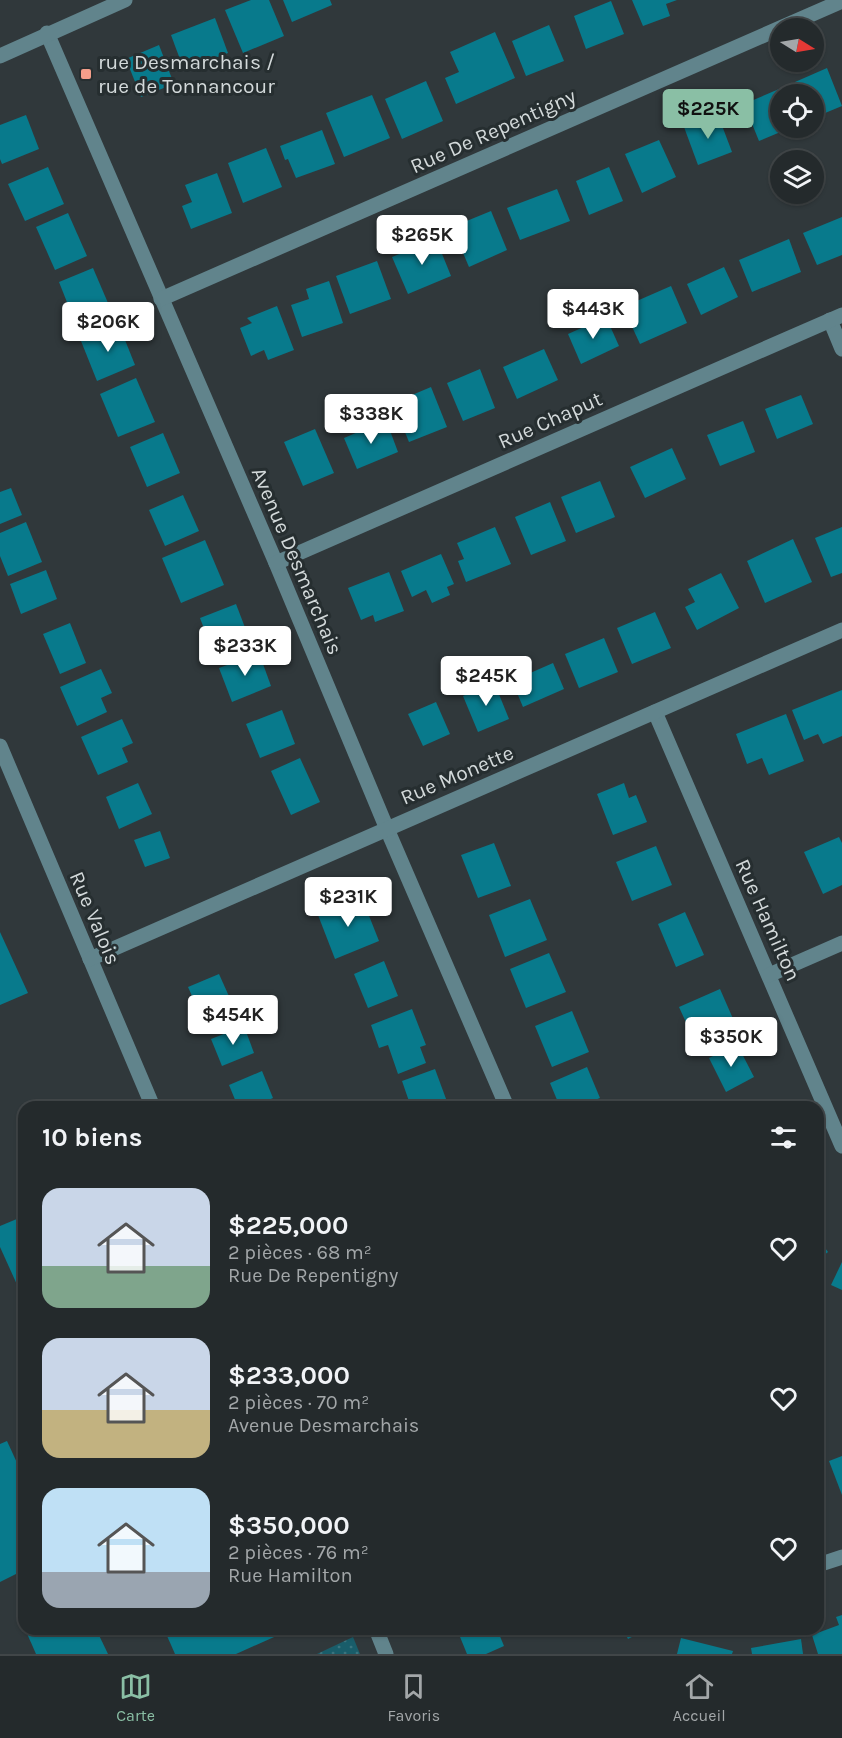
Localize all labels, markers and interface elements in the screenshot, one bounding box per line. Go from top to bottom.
north arrow [770,18,824,72]
map controls [770,18,824,204]
place label: rue Desmarchais / rue de Tonnancour [98,50,275,98]
marker: rue Desmarchais / rue de Tonnancour [79,67,93,81]
street label: Rue De Repentigny [406,84,580,178]
button: locate [770,84,824,138]
pin: $225K [666,89,750,140]
text: $225K [677,97,739,120]
button: layers [770,150,824,204]
pin: $265K [380,215,464,266]
text: $265K [391,223,453,246]
pin: $443K [551,289,635,340]
text: $443K [561,297,625,320]
pin: $206K [66,302,150,353]
text: $206K [76,310,140,333]
street label: Rue Chaput [494,386,606,454]
pin: $338K [329,394,413,445]
text: $338K [339,402,403,425]
street label: Avenue Desmarchais [247,464,347,658]
pin: $233K [203,626,287,677]
text: $233K [213,634,277,657]
pin: $245K [444,656,528,707]
text: $245K [455,664,517,687]
street label: Rue Monette [397,740,517,810]
street label: Rue Hamilton [730,855,806,985]
street label: Rue Valois [65,868,125,968]
pin: $231K [306,877,390,928]
text: $231K [319,885,377,908]
pin: $454K [191,995,275,1046]
text: $454K [202,1003,264,1026]
pin: $350K [689,1017,773,1068]
text: $350K [699,1025,763,1048]
icon: filters [767,1121,800,1154]
text: 10 biens [42,1122,142,1153]
text: $225,000 [228,1210,348,1241]
icon: home [90,1212,162,1284]
icon: heart [767,1232,800,1265]
text: 2 pièces · 68 m² [228,1241,372,1264]
text: Rue De Repentigny [228,1264,398,1287]
text: $233,000 [228,1360,350,1391]
icon: home [90,1362,162,1434]
icon: heart [767,1382,800,1415]
text: 2 pièces · 70 m² [228,1391,369,1414]
text: Avenue Desmarchais [228,1414,419,1437]
text: $350,000 [228,1510,350,1541]
icon: home [90,1512,162,1584]
icon: heart [767,1532,800,1565]
text: 2 pièces · 76 m² [228,1541,369,1564]
text: Rue Hamilton [228,1564,353,1587]
tab: Carte [116,1670,155,1725]
tab: Favoris [388,1670,440,1725]
tab: Accueil [673,1670,726,1725]

